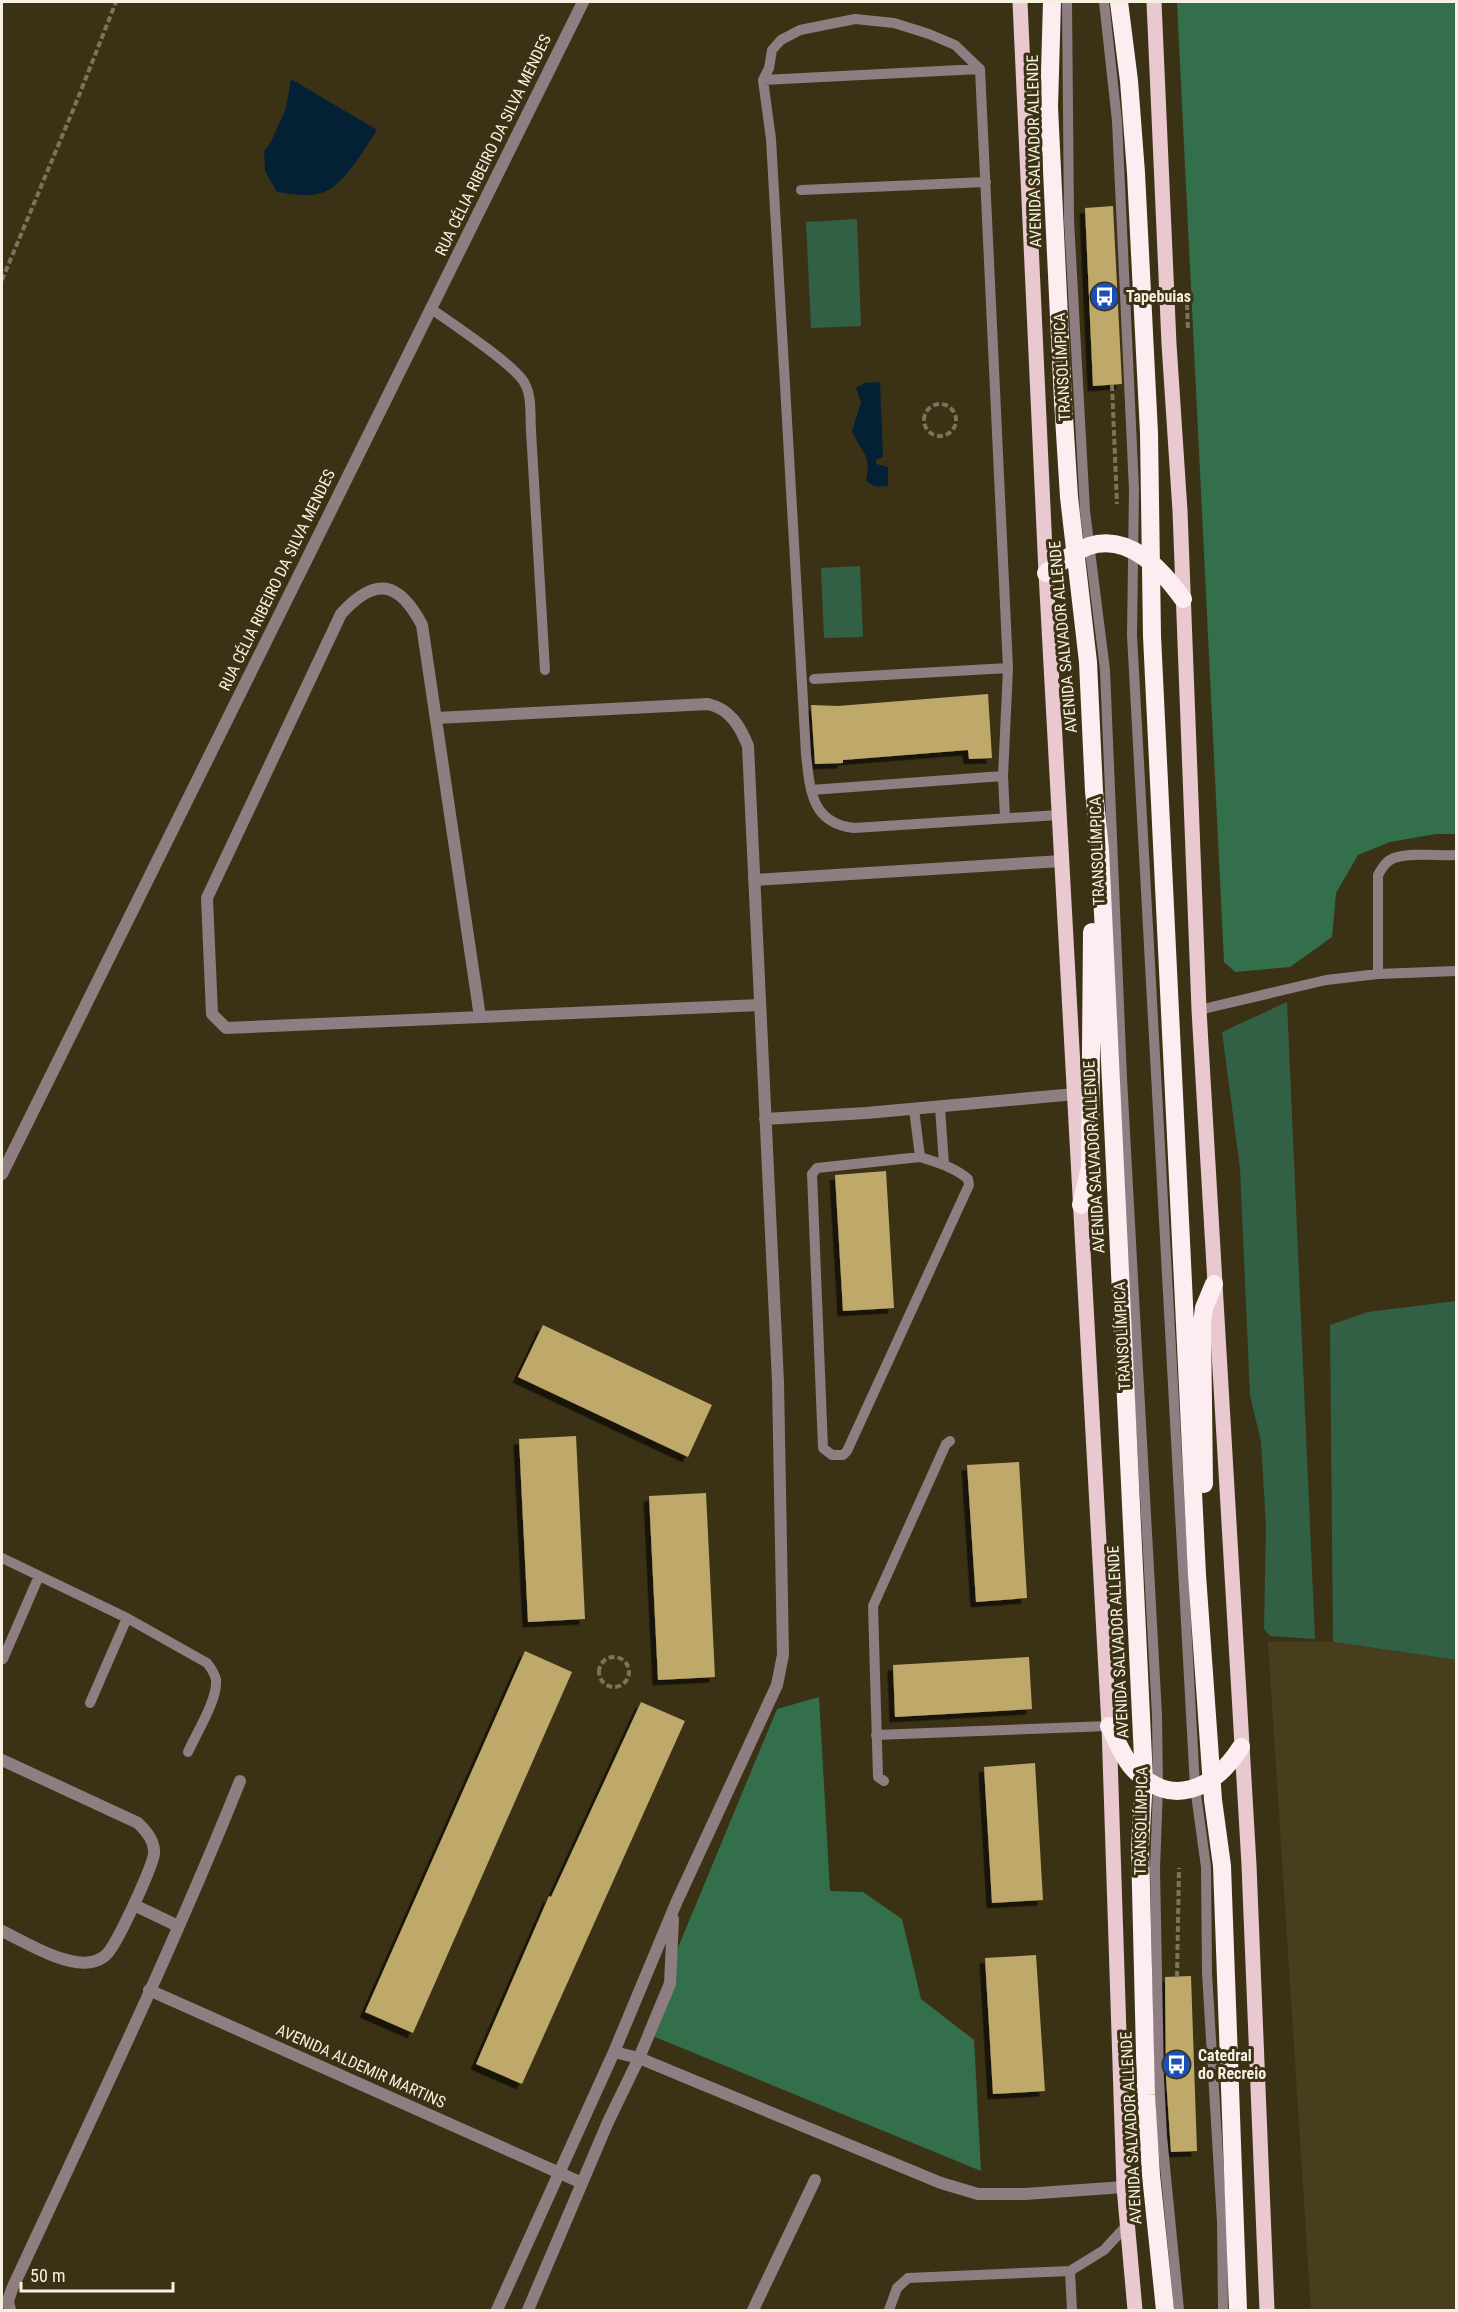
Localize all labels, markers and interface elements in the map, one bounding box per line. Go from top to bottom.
street label: RUA CÉLIA RIBEIRO DA SILVA MENDES [431,31,555,259]
street label: AVENIDA SALVADOR ALLENDE [1023,54,1045,248]
bus stop icon: Tapebuias [1089,280,1121,312]
place label: Tapebuias [1126,287,1191,306]
street label: TRANSOLÍMPICA [1050,312,1074,422]
street label: RUA CÉLIA RIBEIRO DA SILVA MENDES [215,466,339,694]
street label: AVENIDA SALVADOR ALLENDE [1045,540,1081,734]
street label: TRANSOLÍMPICA [1086,796,1108,906]
street label: AVENIDA SALVADOR ALLENDE [1079,1060,1109,1254]
street label: TRANSOLÍMPICA [1110,1281,1134,1391]
street label: AVENIDA SALVADOR ALLENDE [1103,1545,1133,1739]
street label: TRANSOLÍMPICA [1131,1766,1151,1876]
street label: AVENIDA ALDEMIR MARTINS [273,2020,449,2112]
street label: AVENIDA SALVADOR ALLENDE [1116,2031,1146,2225]
place label: Catedral do Recreio [1198,2046,1266,2083]
bus stop icon: Catedral do Recreio [1161,2048,1193,2080]
scale bar [21,2255,172,2293]
text: 50 m [30,2265,65,2286]

